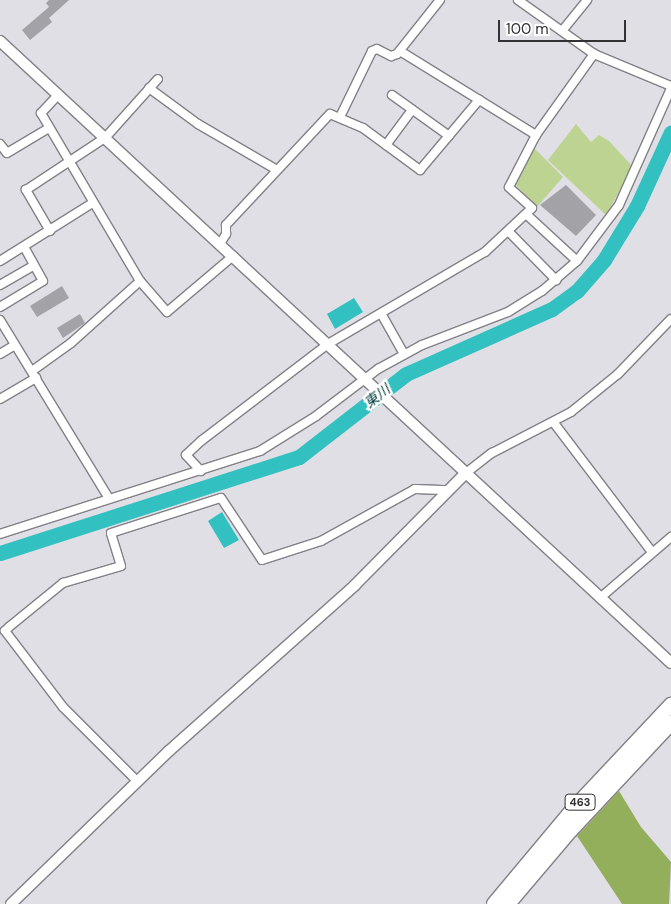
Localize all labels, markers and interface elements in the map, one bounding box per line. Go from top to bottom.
scale bar [501,10,628,42]
text: 100 m [506,19,549,39]
water label: 東川 [361,381,393,411]
road number: 463 [564,794,596,810]

